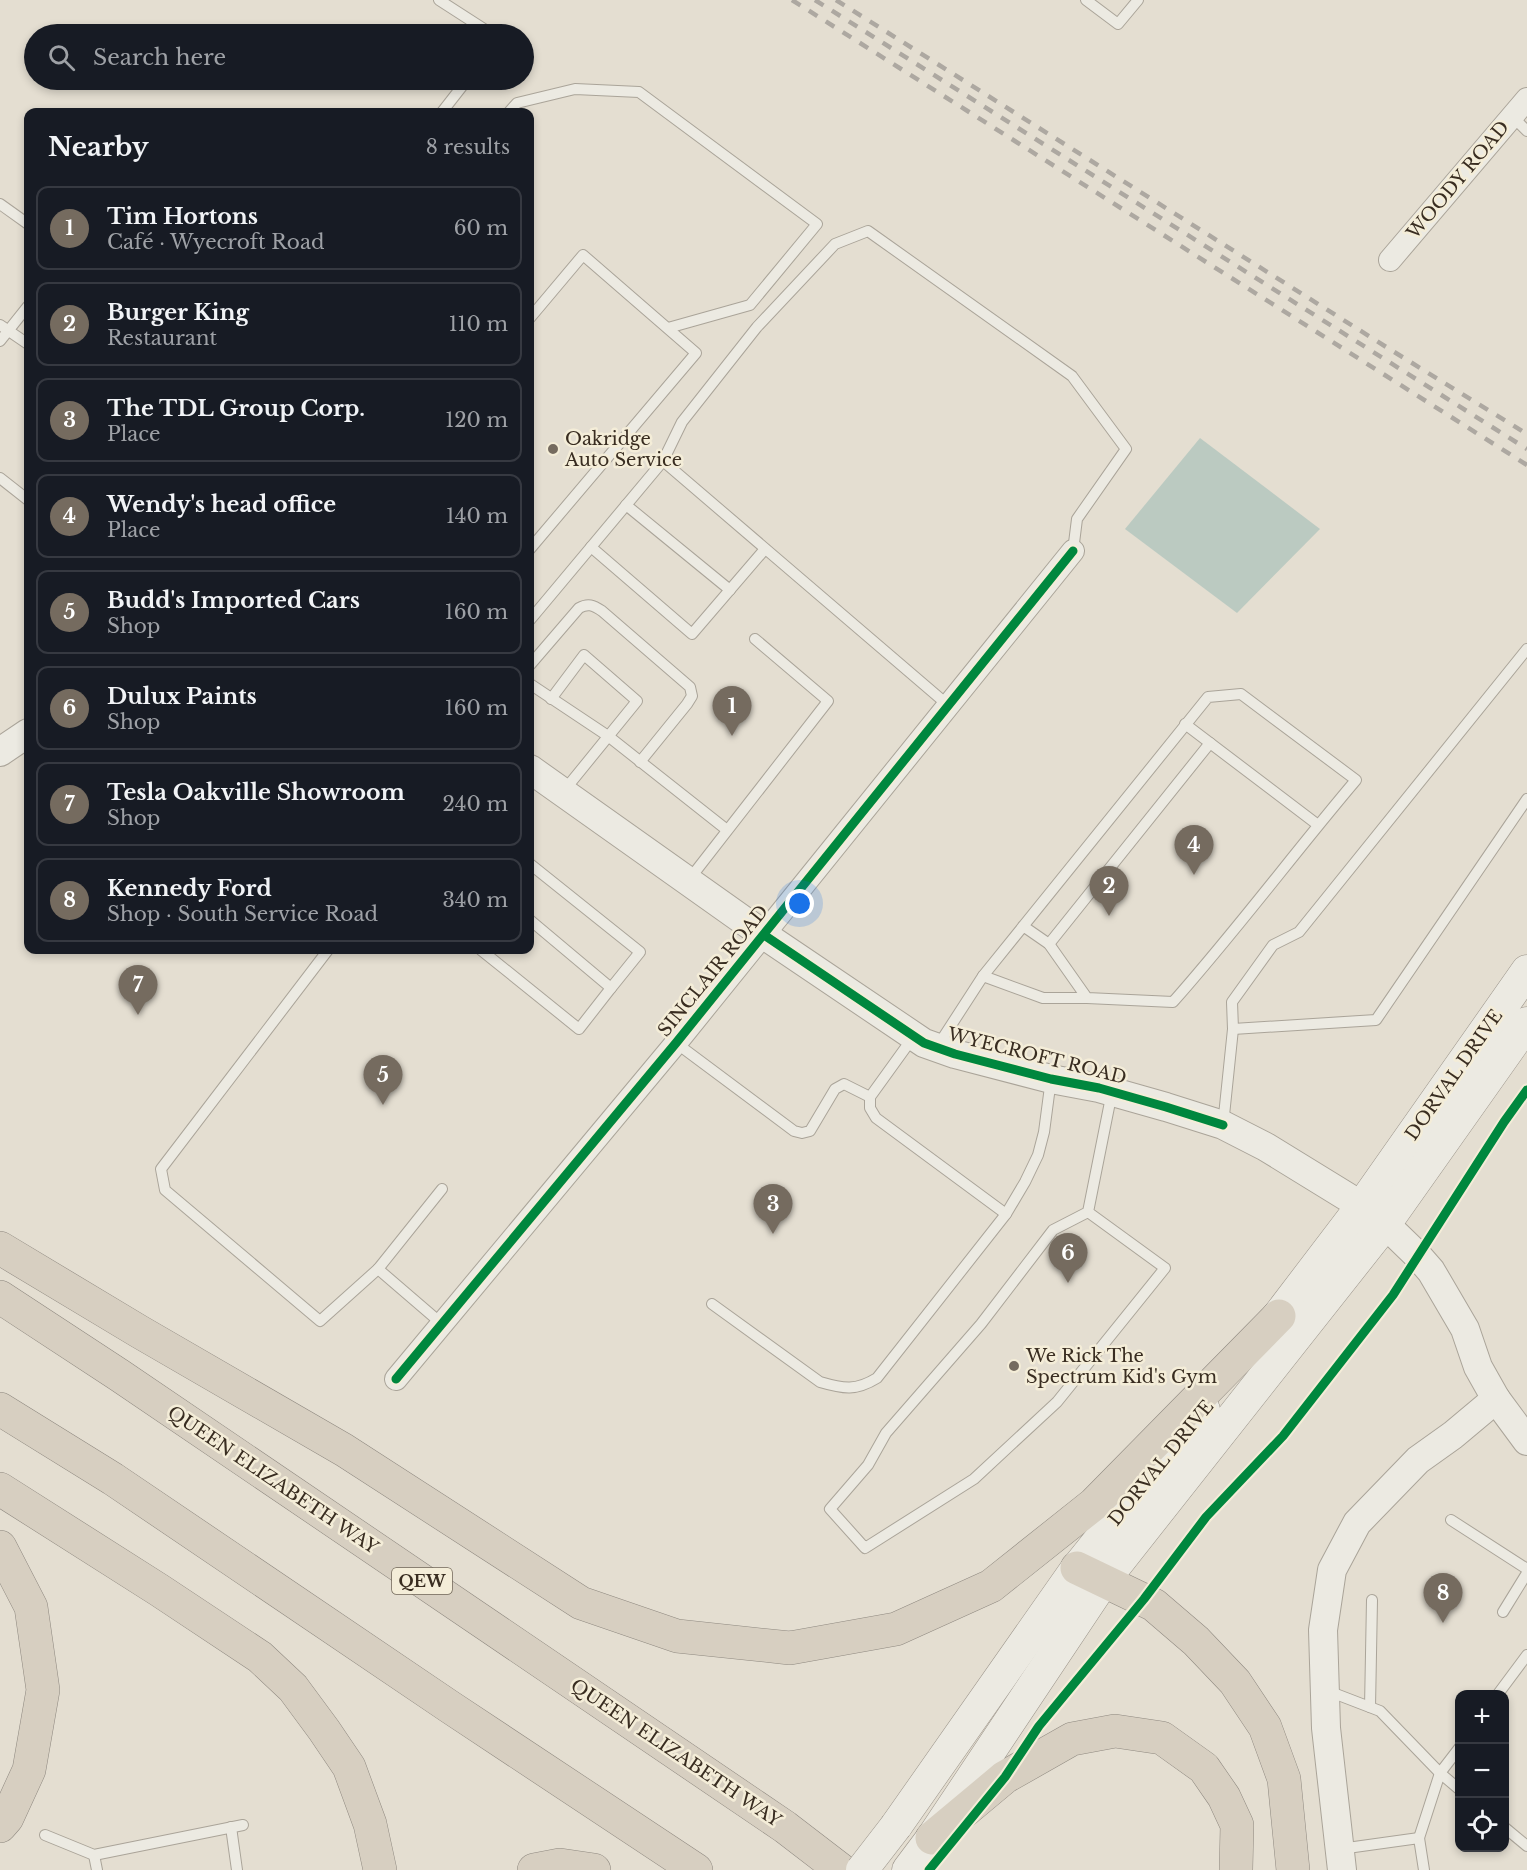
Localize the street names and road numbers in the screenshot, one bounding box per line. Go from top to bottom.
street label: WOODY ROAD [1402,116,1514,244]
street label: SINCLAIR ROAD [653,901,773,1041]
street label: DORVAL DRIVE [1401,1005,1507,1145]
street label: WYECROFT ROAD [944,1023,1129,1089]
street label: DORVAL DRIVE [1104,1396,1218,1530]
street label: QUEEN ELIZABETH WAY [164,1401,383,1559]
road number: QEW [392,1568,452,1594]
street label: QUEEN ELIZABETH WAY [567,1674,786,1832]

